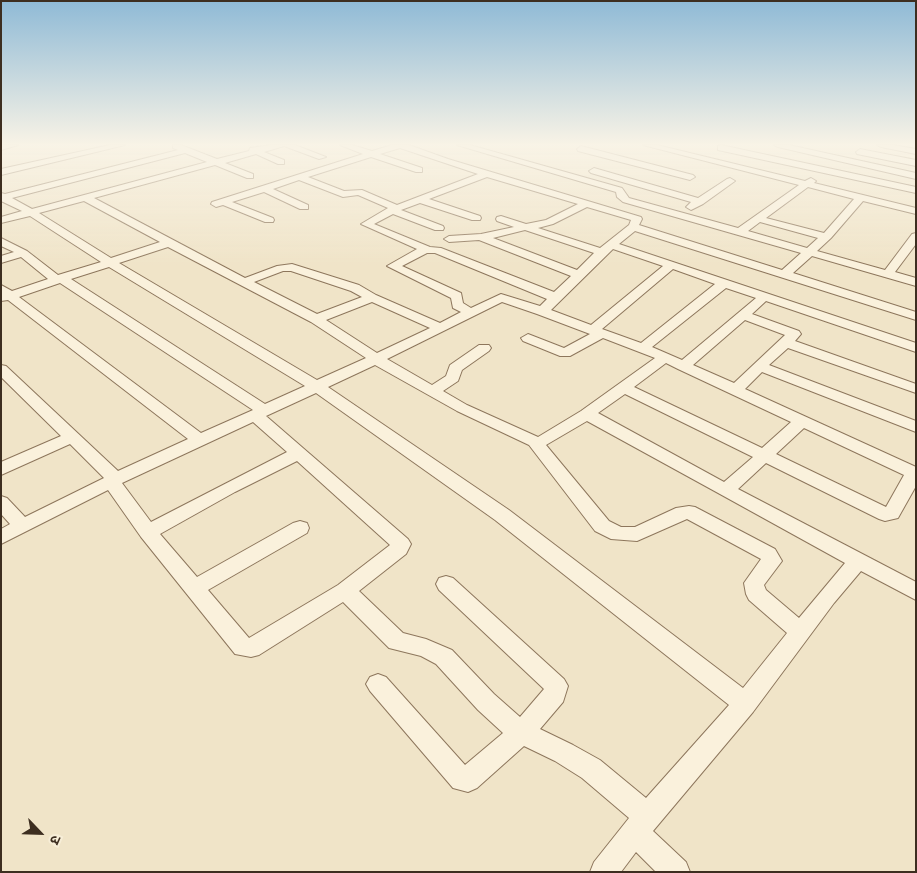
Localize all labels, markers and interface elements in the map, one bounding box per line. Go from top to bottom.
north arrow [15,808,65,858]
text: उ [44,832,65,847]

